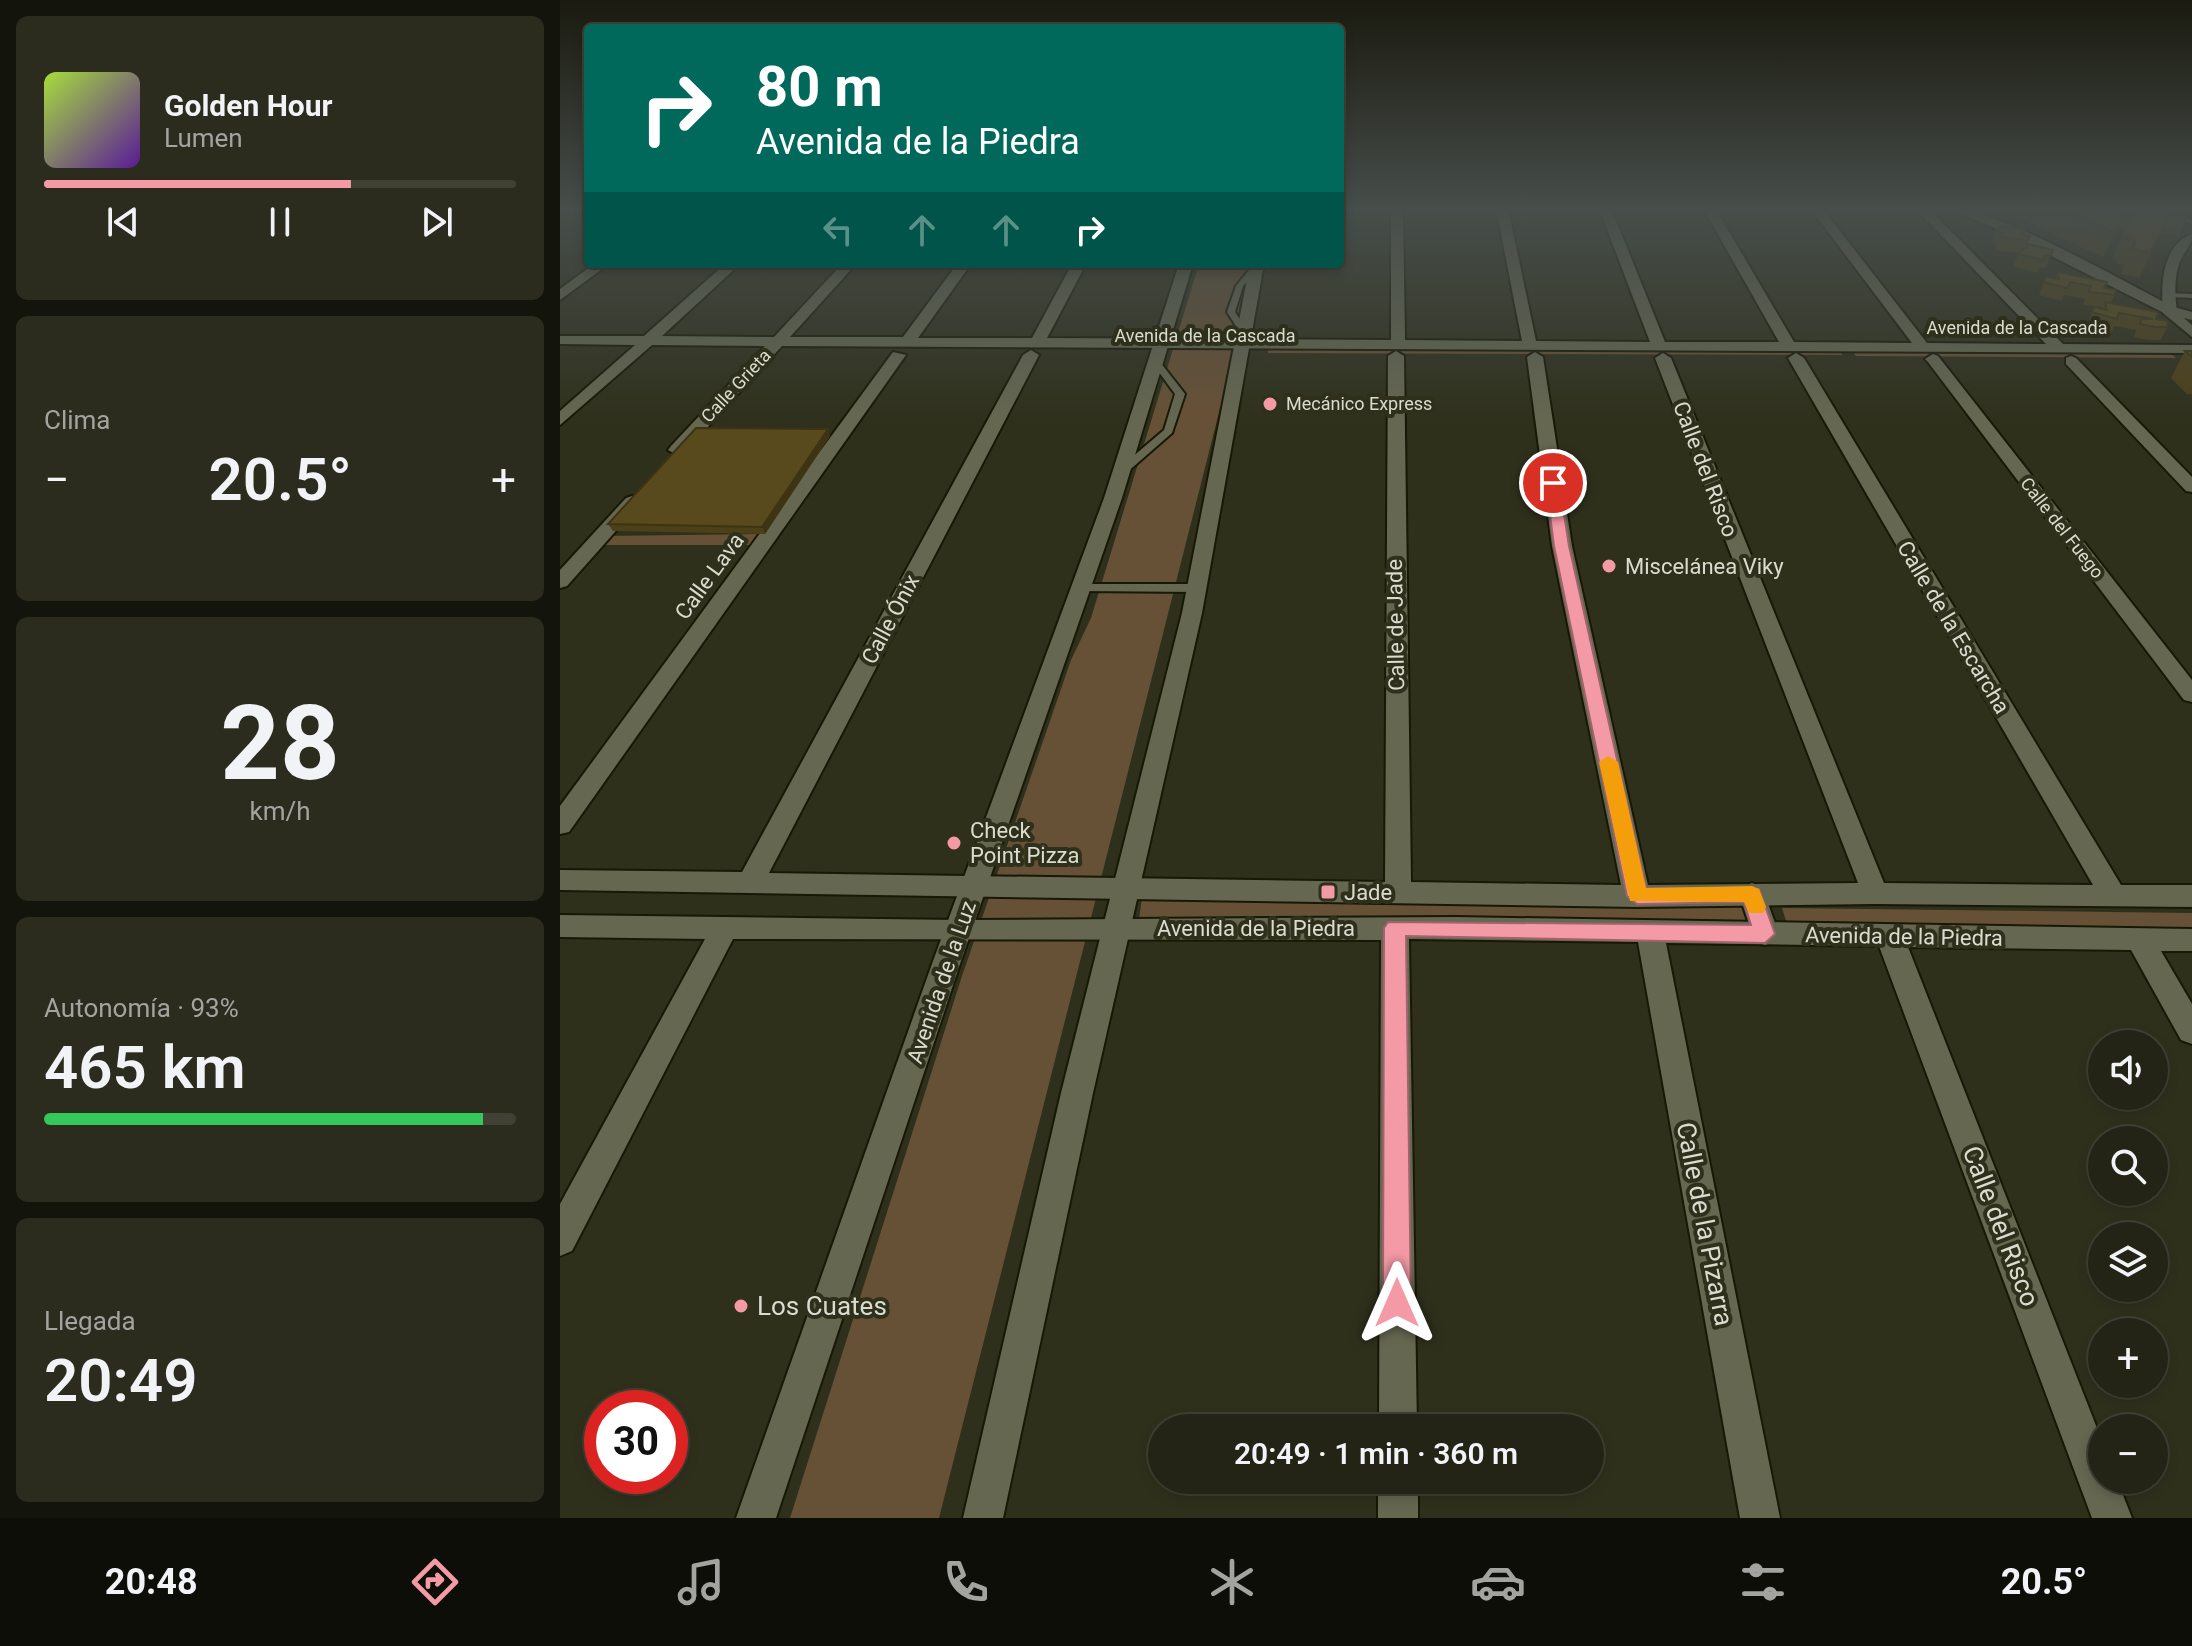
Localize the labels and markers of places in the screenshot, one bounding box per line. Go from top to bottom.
place label: Mecánico Express [1286,393,1432,414]
marker: Mecánico Express [1261,395,1279,413]
pin [1519,449,1587,517]
place label: Miscelánea Viky [1625,554,1784,579]
marker: Miscelánea Viky [1600,557,1618,575]
place label: Check Point Pizza [970,818,1079,868]
marker: Check Point Pizza [945,834,963,852]
place label: Jade [1344,880,1392,905]
marker: Jade [1319,883,1337,901]
place label: Los Cuates [757,1291,887,1321]
marker: Los Cuates [732,1297,750,1315]

